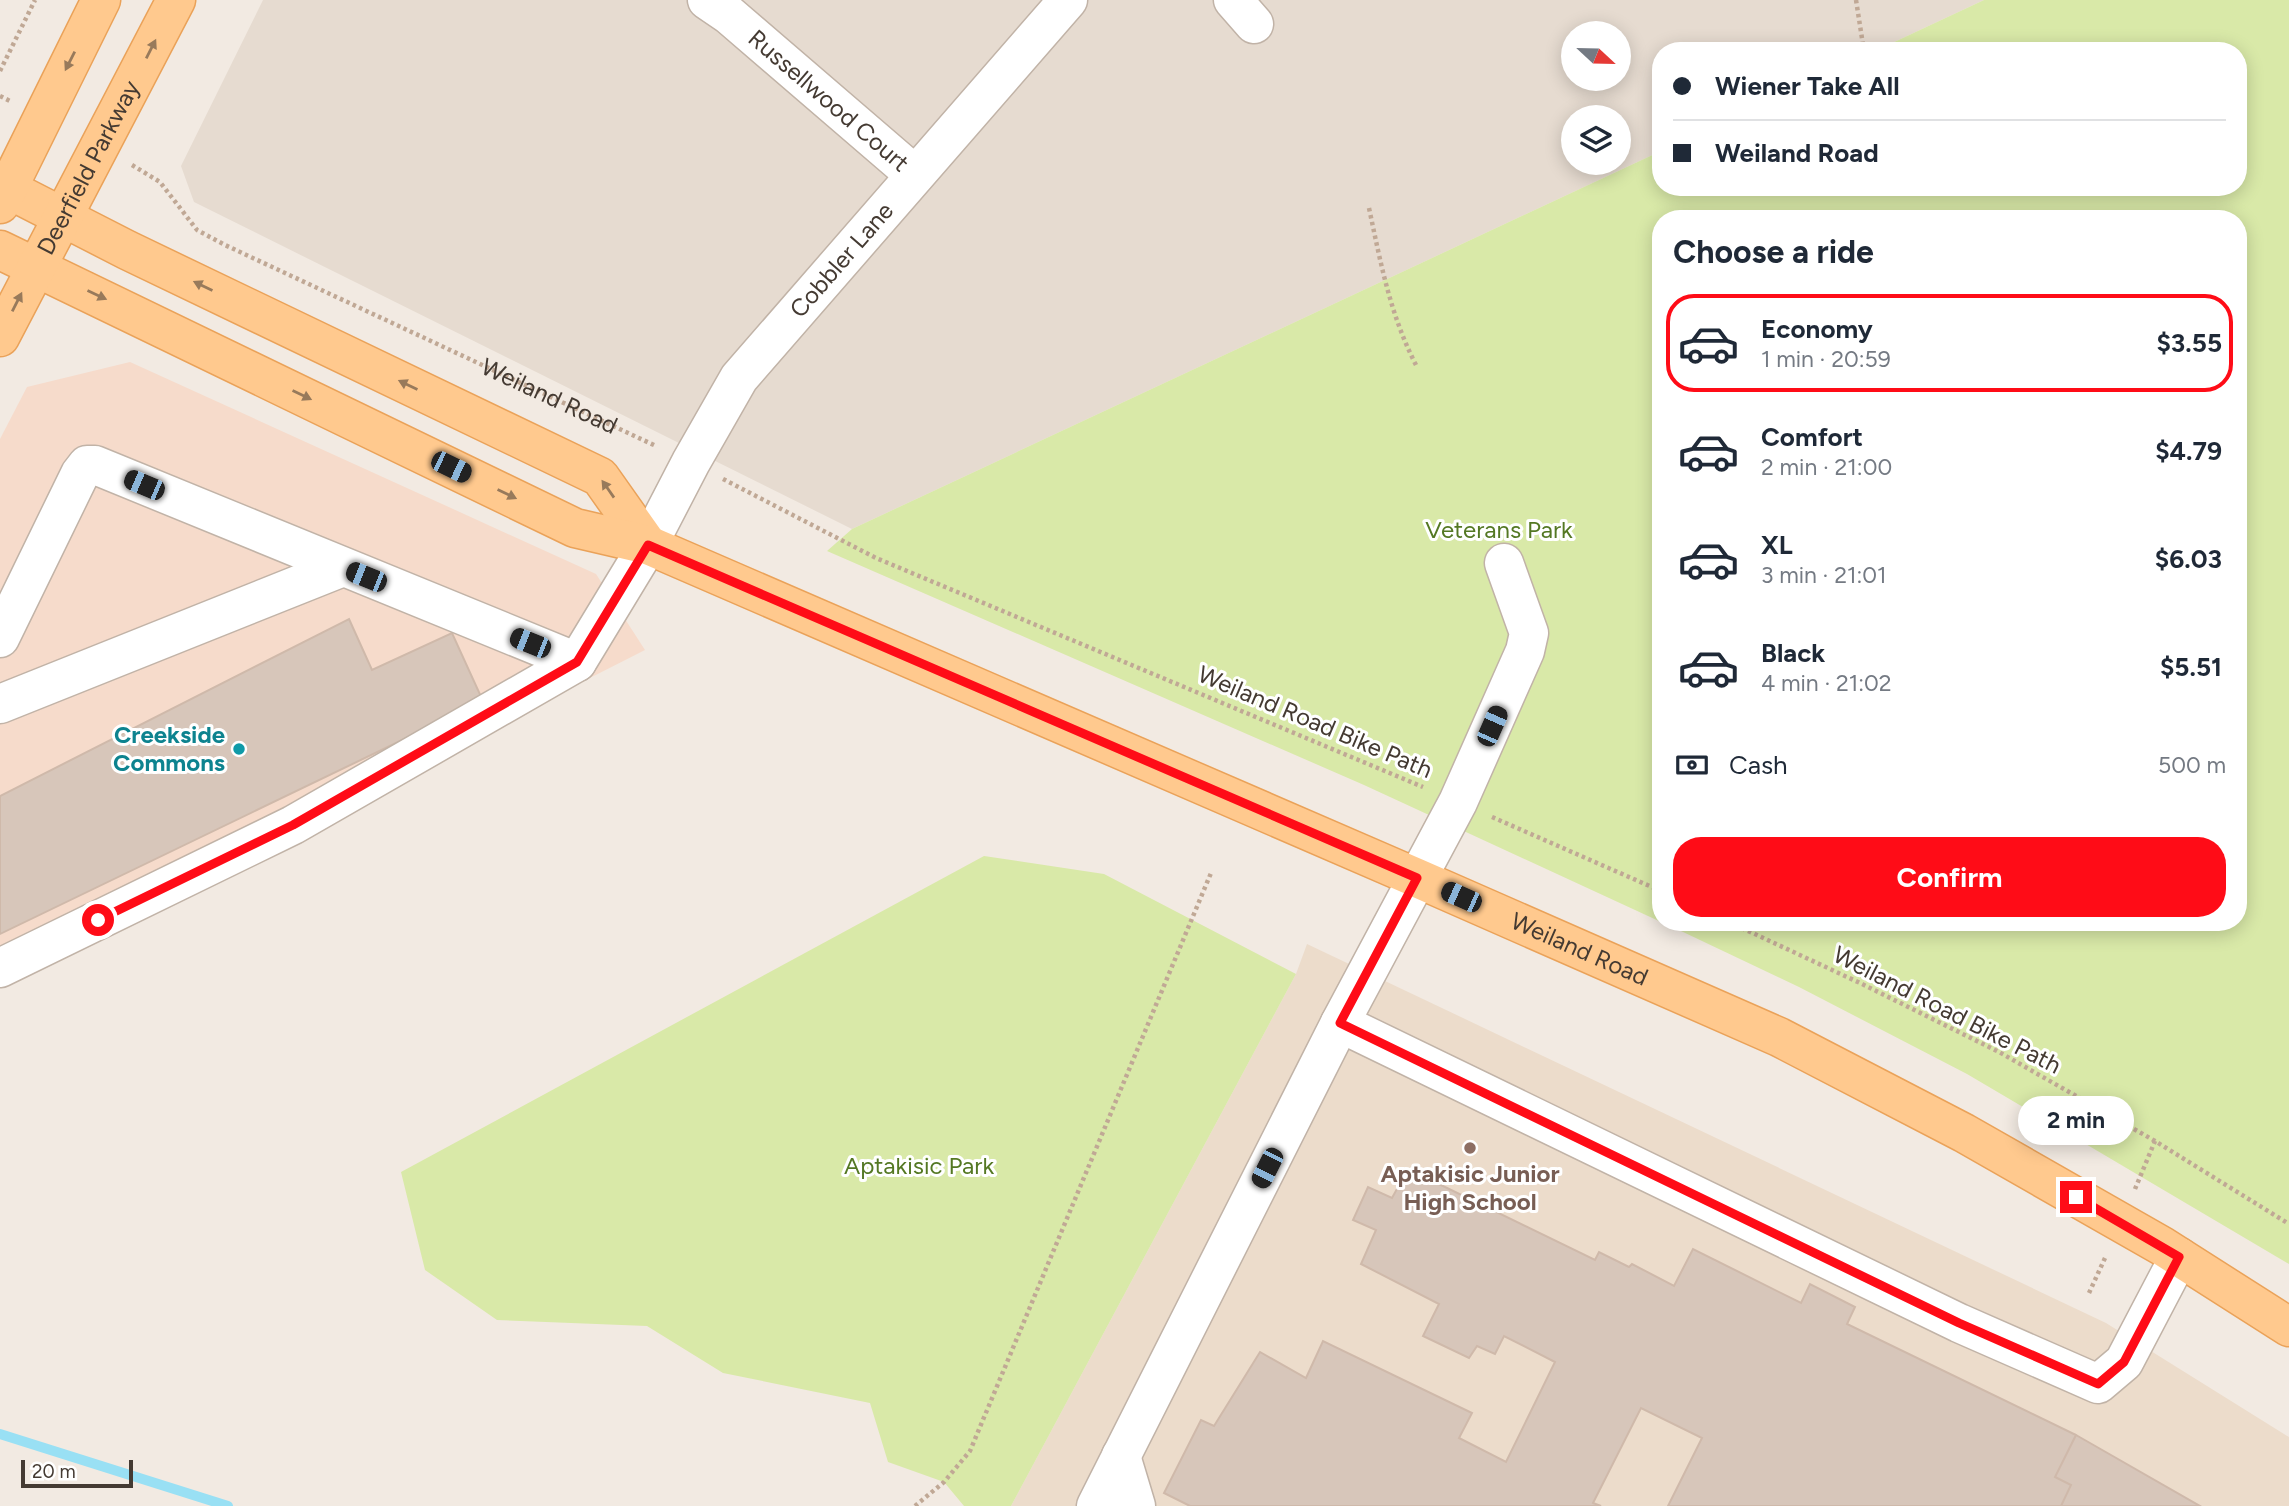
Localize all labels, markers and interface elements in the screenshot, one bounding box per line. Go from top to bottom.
north arrow [1561,21,1631,91]
map controls [1561,21,1631,175]
street label: Russellwood Court [743,23,915,177]
one-way arrow [145,38,157,58]
one-way arrow [65,51,76,71]
text: Wiener Take All [1715,70,1900,102]
street label: Deerfield Parkway [31,75,146,260]
button: layers [1561,105,1631,175]
text: Weiland Road [1715,137,1879,169]
street label: Cobbler Lane [783,196,899,323]
text: Choose a ride [1673,233,1874,271]
one-way arrow [193,281,213,292]
one-way arrow [87,290,107,301]
one-way arrow [11,292,23,312]
icon: car [1677,312,1740,375]
text: Economy [1761,313,1873,345]
text: $3.55 [2156,327,2222,359]
text: 1 min · 20:59 [1761,345,1891,373]
street label: Weiland Road [477,352,622,440]
one-way arrow [398,379,418,390]
one-way arrow [292,389,312,400]
icon: car [1677,420,1740,483]
text: Comfort [1761,421,1863,453]
text: $4.79 [2155,435,2222,467]
car [428,448,475,486]
text: 2 min · 21:00 [1761,453,1892,481]
car [121,467,168,503]
one-way arrow [602,480,616,498]
one-way arrow [497,489,517,500]
park label: Veterans Park [1425,515,1573,544]
icon: car [1677,528,1740,591]
text: XL [1761,529,1793,561]
text: $6.03 [2155,543,2222,575]
car [343,559,390,595]
text: 3 min · 21:01 [1761,561,1887,589]
car [507,625,554,661]
icon: car [1677,636,1740,699]
text: Black [1761,637,1825,669]
text: $5.51 [2160,651,2222,683]
street label: Weiland Road Bike Path [1194,659,1437,784]
text: 4 min · 21:02 [1761,669,1892,697]
car [1474,703,1511,749]
place label: Creekside Commons [113,720,225,777]
marker: Creekside Commons [231,741,247,757]
icon: cash [1673,746,1711,784]
text: Cash [1729,749,1788,781]
text: 500 m [2158,751,2226,779]
button: Confirm [1673,837,2226,917]
car [1438,879,1485,915]
route start [82,904,114,936]
street label: Weiland Road [1506,906,1653,992]
street label: Weiland Road Bike Path [1828,939,2066,1080]
callout: 2 min [2018,1096,2134,1144]
text: 2 min [2047,1106,2105,1134]
marker: Aptakisic Junior High School [1462,1140,1478,1156]
car [1249,1145,1286,1191]
park label: Aptakisic Park [844,1151,994,1180]
place label: Aptakisic Junior High School [1380,1159,1560,1216]
route end [2060,1181,2092,1213]
scale bar [21,1457,133,1489]
text: 20 m [32,1460,76,1483]

